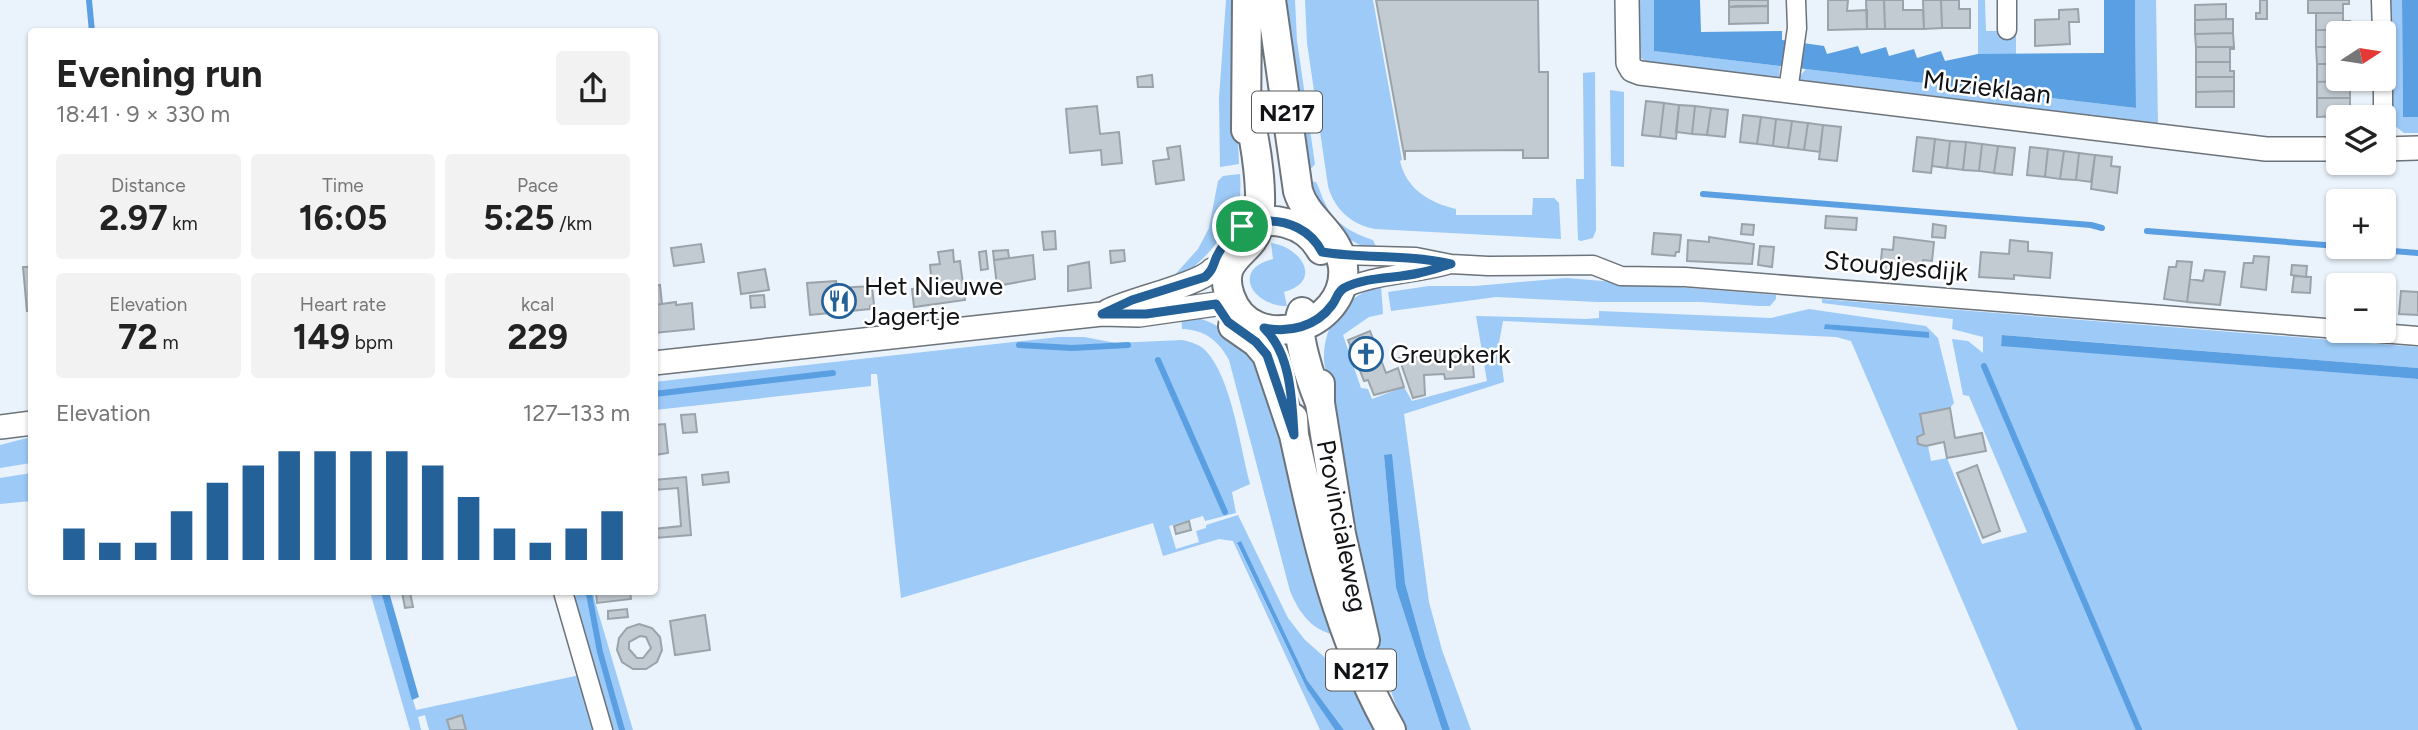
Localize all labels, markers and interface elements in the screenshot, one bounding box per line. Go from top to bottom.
north arrow [2326,21,2396,91]
map controls [2326,21,2396,343]
text: Evening run [56,51,263,97]
button: share [556,51,630,125]
street label: Muzieklaan [1921,63,2053,111]
road number: N217 [1252,92,1322,132]
text: 18:41 · 9 × 330 m [56,100,230,128]
button: layers [2326,105,2396,175]
text: Distance [111,174,186,197]
text: Time [322,174,364,197]
text: Pace [517,174,558,197]
button: + [2326,189,2396,259]
pin [1212,196,1272,256]
text: 2.97 [99,197,168,239]
text: 16:05 [299,197,387,239]
text: 5:25 [483,197,555,239]
icon: arrive [1223,207,1261,245]
text: km [168,212,198,235]
text: /km [555,212,592,235]
street label: Stougjesdijk [1822,244,1970,288]
place label: Het Nieuwe Jagertje [864,270,1003,332]
button: − [2326,273,2396,343]
restaurant icon: Het Nieuwe Jagertje [820,282,858,320]
text: Elevation [109,293,187,316]
text: Heart rate [300,293,386,316]
text: kcal [521,293,554,316]
text: 72 [118,316,158,358]
text: 149 [293,316,350,358]
text: 229 [507,316,568,358]
text: m [158,331,179,354]
text: bpm [350,331,393,354]
church icon: Greupkerk [1347,335,1385,373]
place label: Greupkerk [1390,338,1511,370]
text: Elevation [56,399,151,427]
text: 127–133 m [523,399,630,427]
street label: Provincialeweg [1310,437,1374,615]
road number: N217 [1326,650,1396,690]

